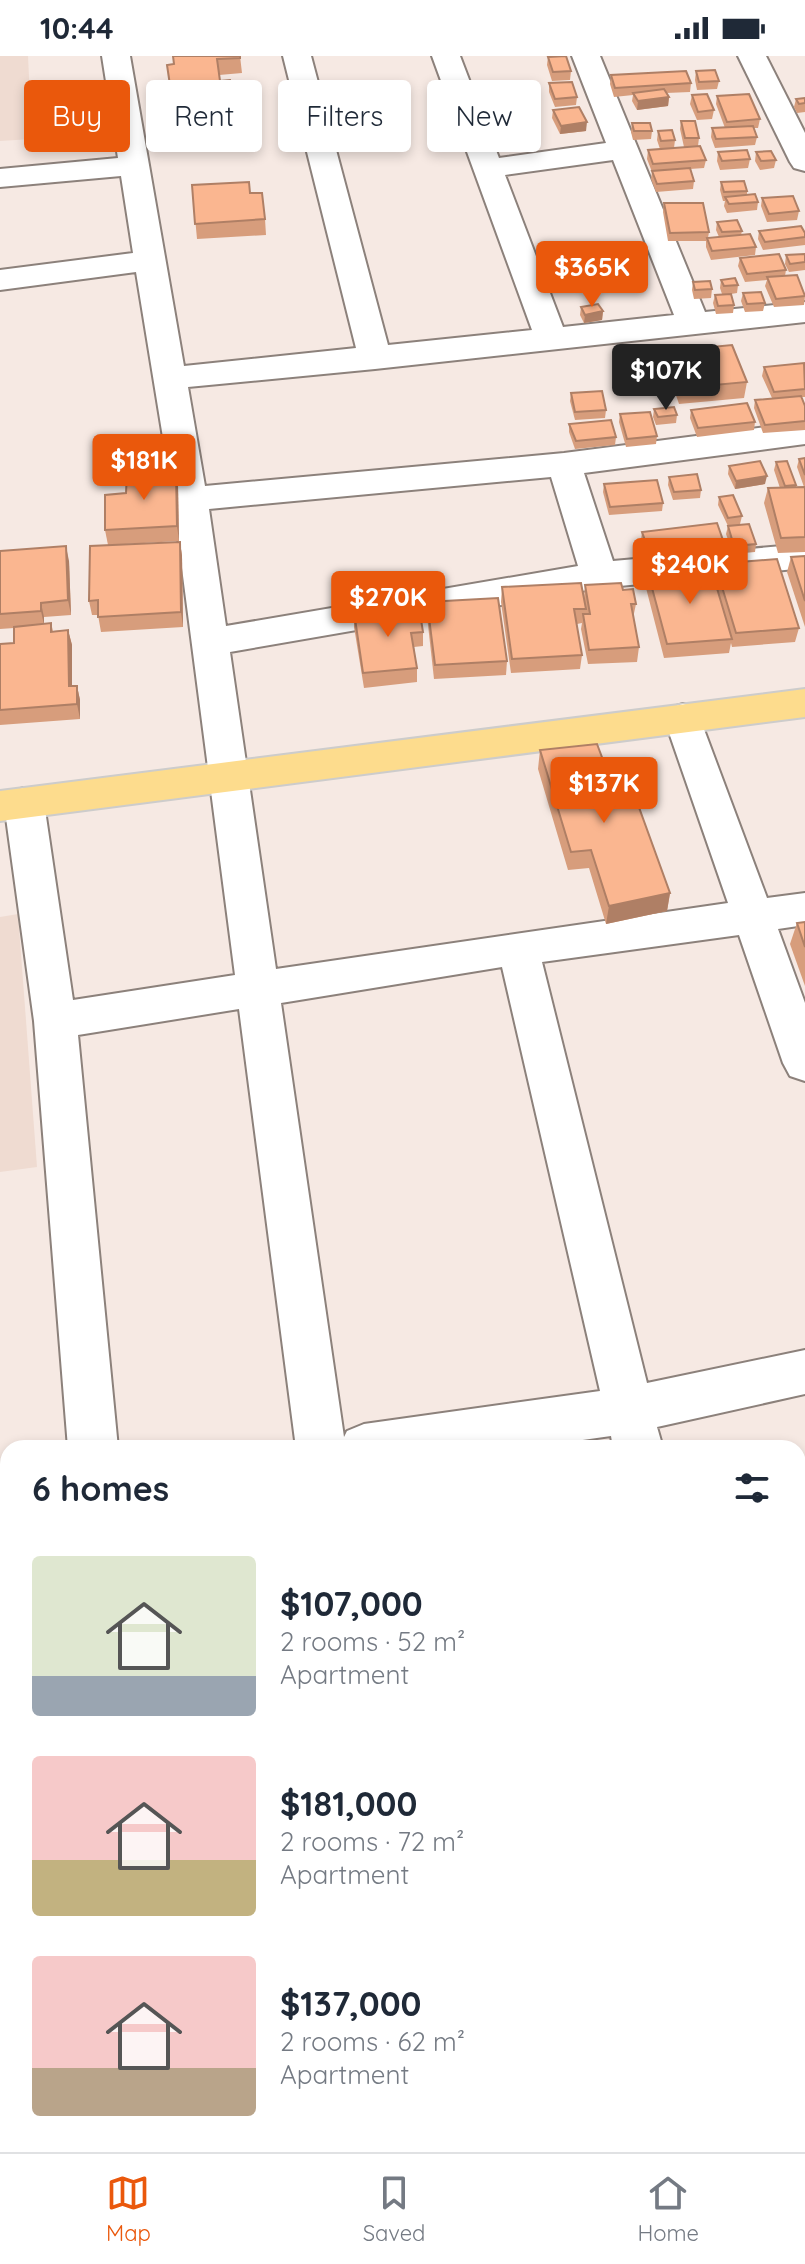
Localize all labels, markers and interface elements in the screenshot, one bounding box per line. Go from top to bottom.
text: 10:44 [40,9,114,47]
chip: Buy [24,80,130,152]
chip: Rent [146,80,262,152]
chip: Filters [278,80,411,152]
chip: New [427,80,541,152]
pin: $365K [536,241,648,309]
text: $365K [554,250,630,283]
pin: $107K [610,344,722,412]
text: $107K [630,353,702,386]
pin: $181K [88,434,200,502]
text: $181K [110,443,178,476]
pin: $240K [634,538,746,606]
text: $240K [651,547,729,580]
pin: $270K [332,571,444,639]
text: $270K [349,580,427,613]
pin: $137K [548,757,660,825]
text: $137K [569,766,639,799]
icon: filters [730,1466,774,1510]
text: 6 homes [32,1467,169,1510]
text: $107,000 [280,1582,423,1625]
icon: home [96,1588,192,1684]
text: 2 rooms · 52 m² [280,1625,465,1658]
text: Apartment [280,1658,409,1691]
text: $181,000 [280,1782,417,1825]
icon: home [96,1788,192,1884]
text: 2 rooms · 72 m² [280,1825,464,1858]
text: Apartment [280,1858,409,1891]
text: $137,000 [280,1982,421,2025]
icon: home [96,1988,192,2084]
text: 2 rooms · 62 m² [280,2025,465,2058]
text: Apartment [280,2058,409,2091]
tab: Map [106,2171,151,2247]
tab: Saved [363,2171,425,2247]
tab: Home [637,2171,699,2247]

